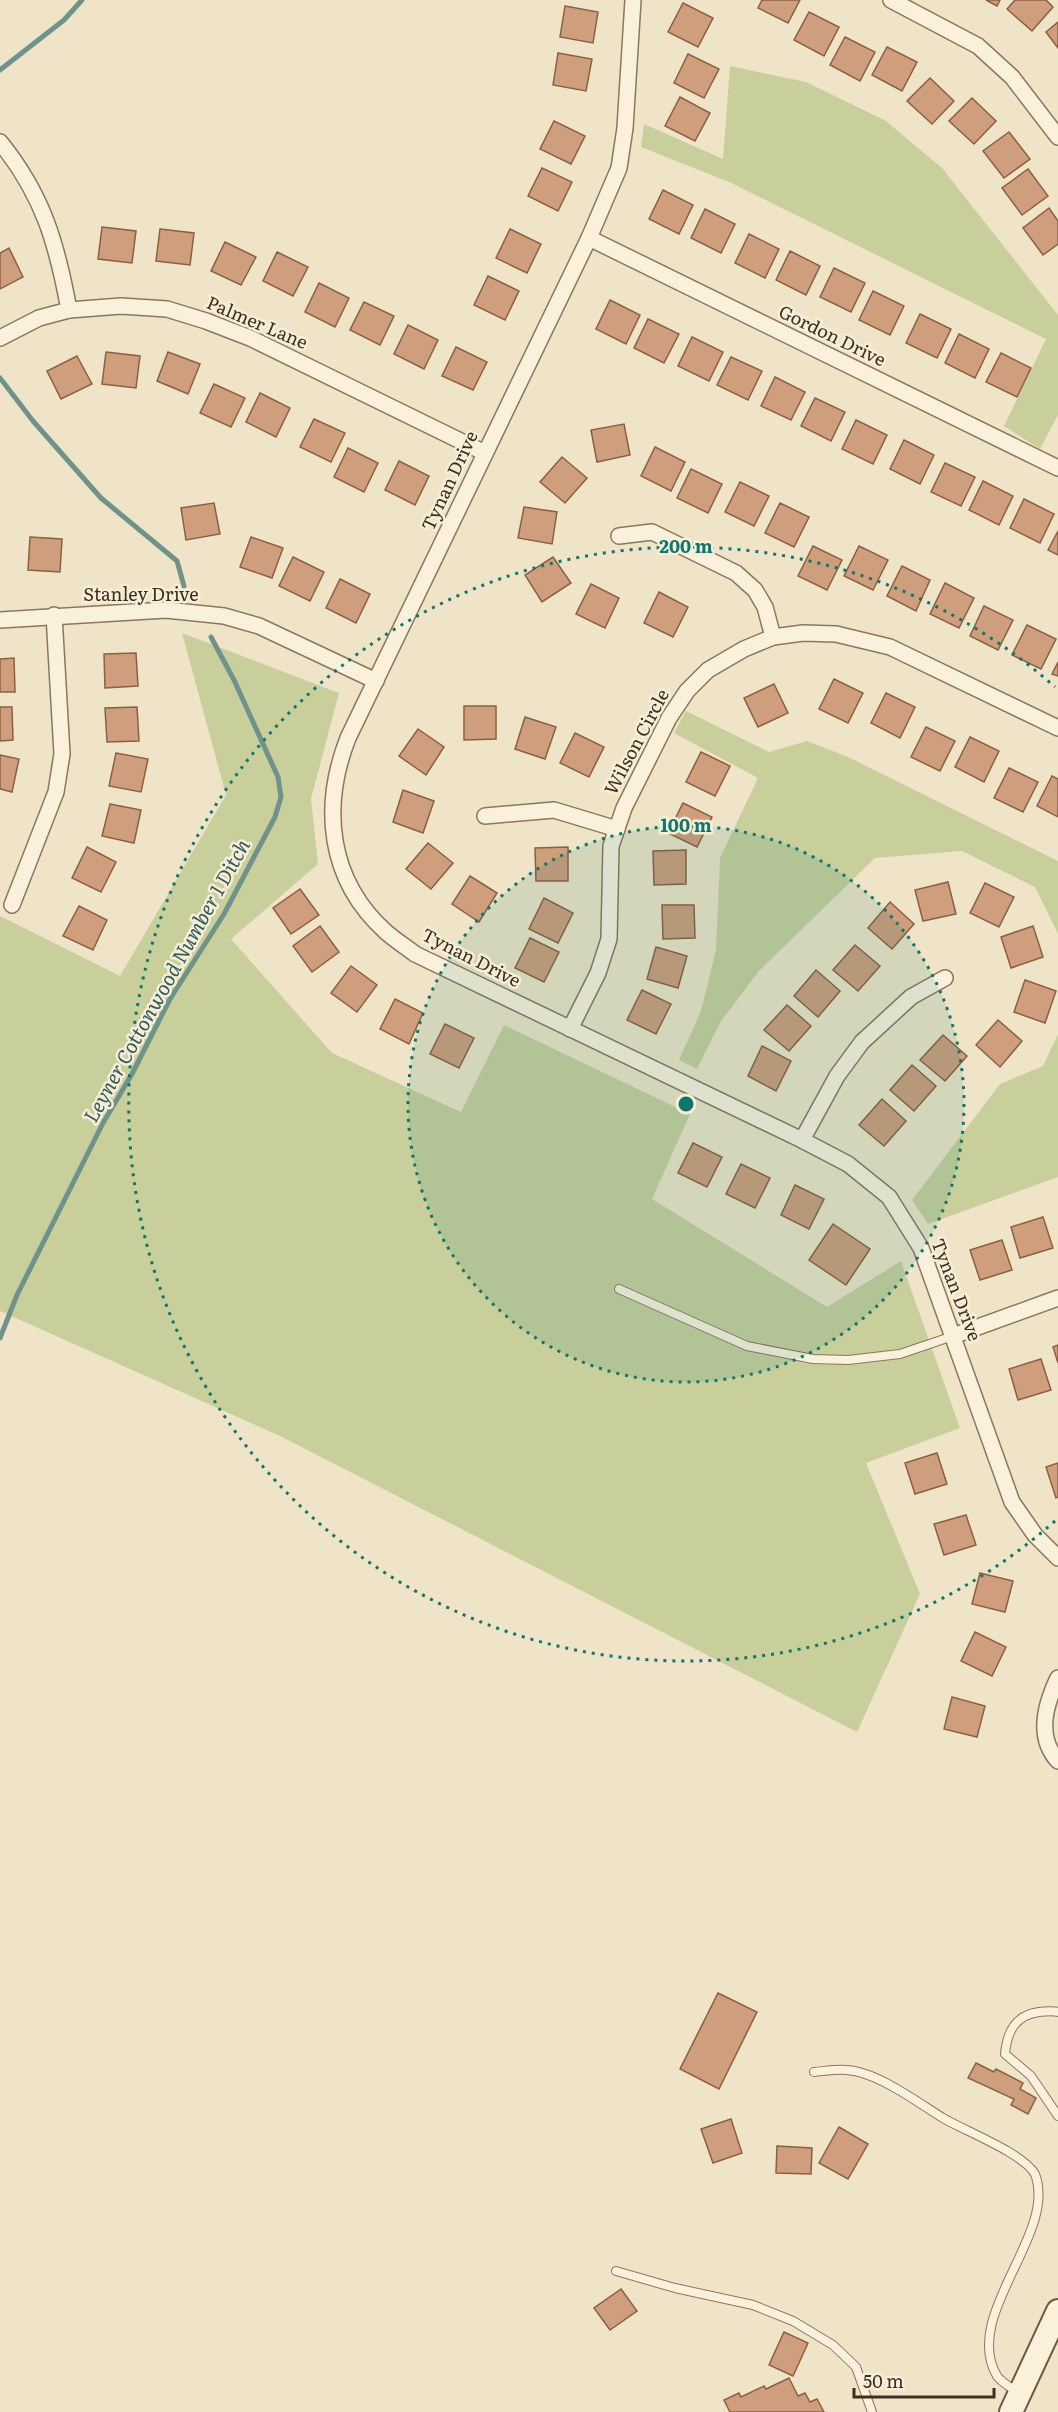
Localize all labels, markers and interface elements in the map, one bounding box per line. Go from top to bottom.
street label: Palmer Lane [203,288,312,355]
street label: Gordon Drive [775,297,891,372]
street label: Tynan Drive [414,426,484,535]
text: 200 m [659,532,713,559]
street label: Stanley Drive [83,580,199,607]
street label: Wilson Circle [596,684,675,799]
text: 100 m [660,811,712,838]
water label: Leyner Cottonwood Number 1 Ditch [75,833,256,1127]
street label: Tynan Drive [418,920,526,993]
centre of rings [676,1094,696,1114]
street label: Tynan Drive [925,1234,989,1345]
scale bar [854,2361,994,2399]
text: 50 m [863,2367,904,2394]

